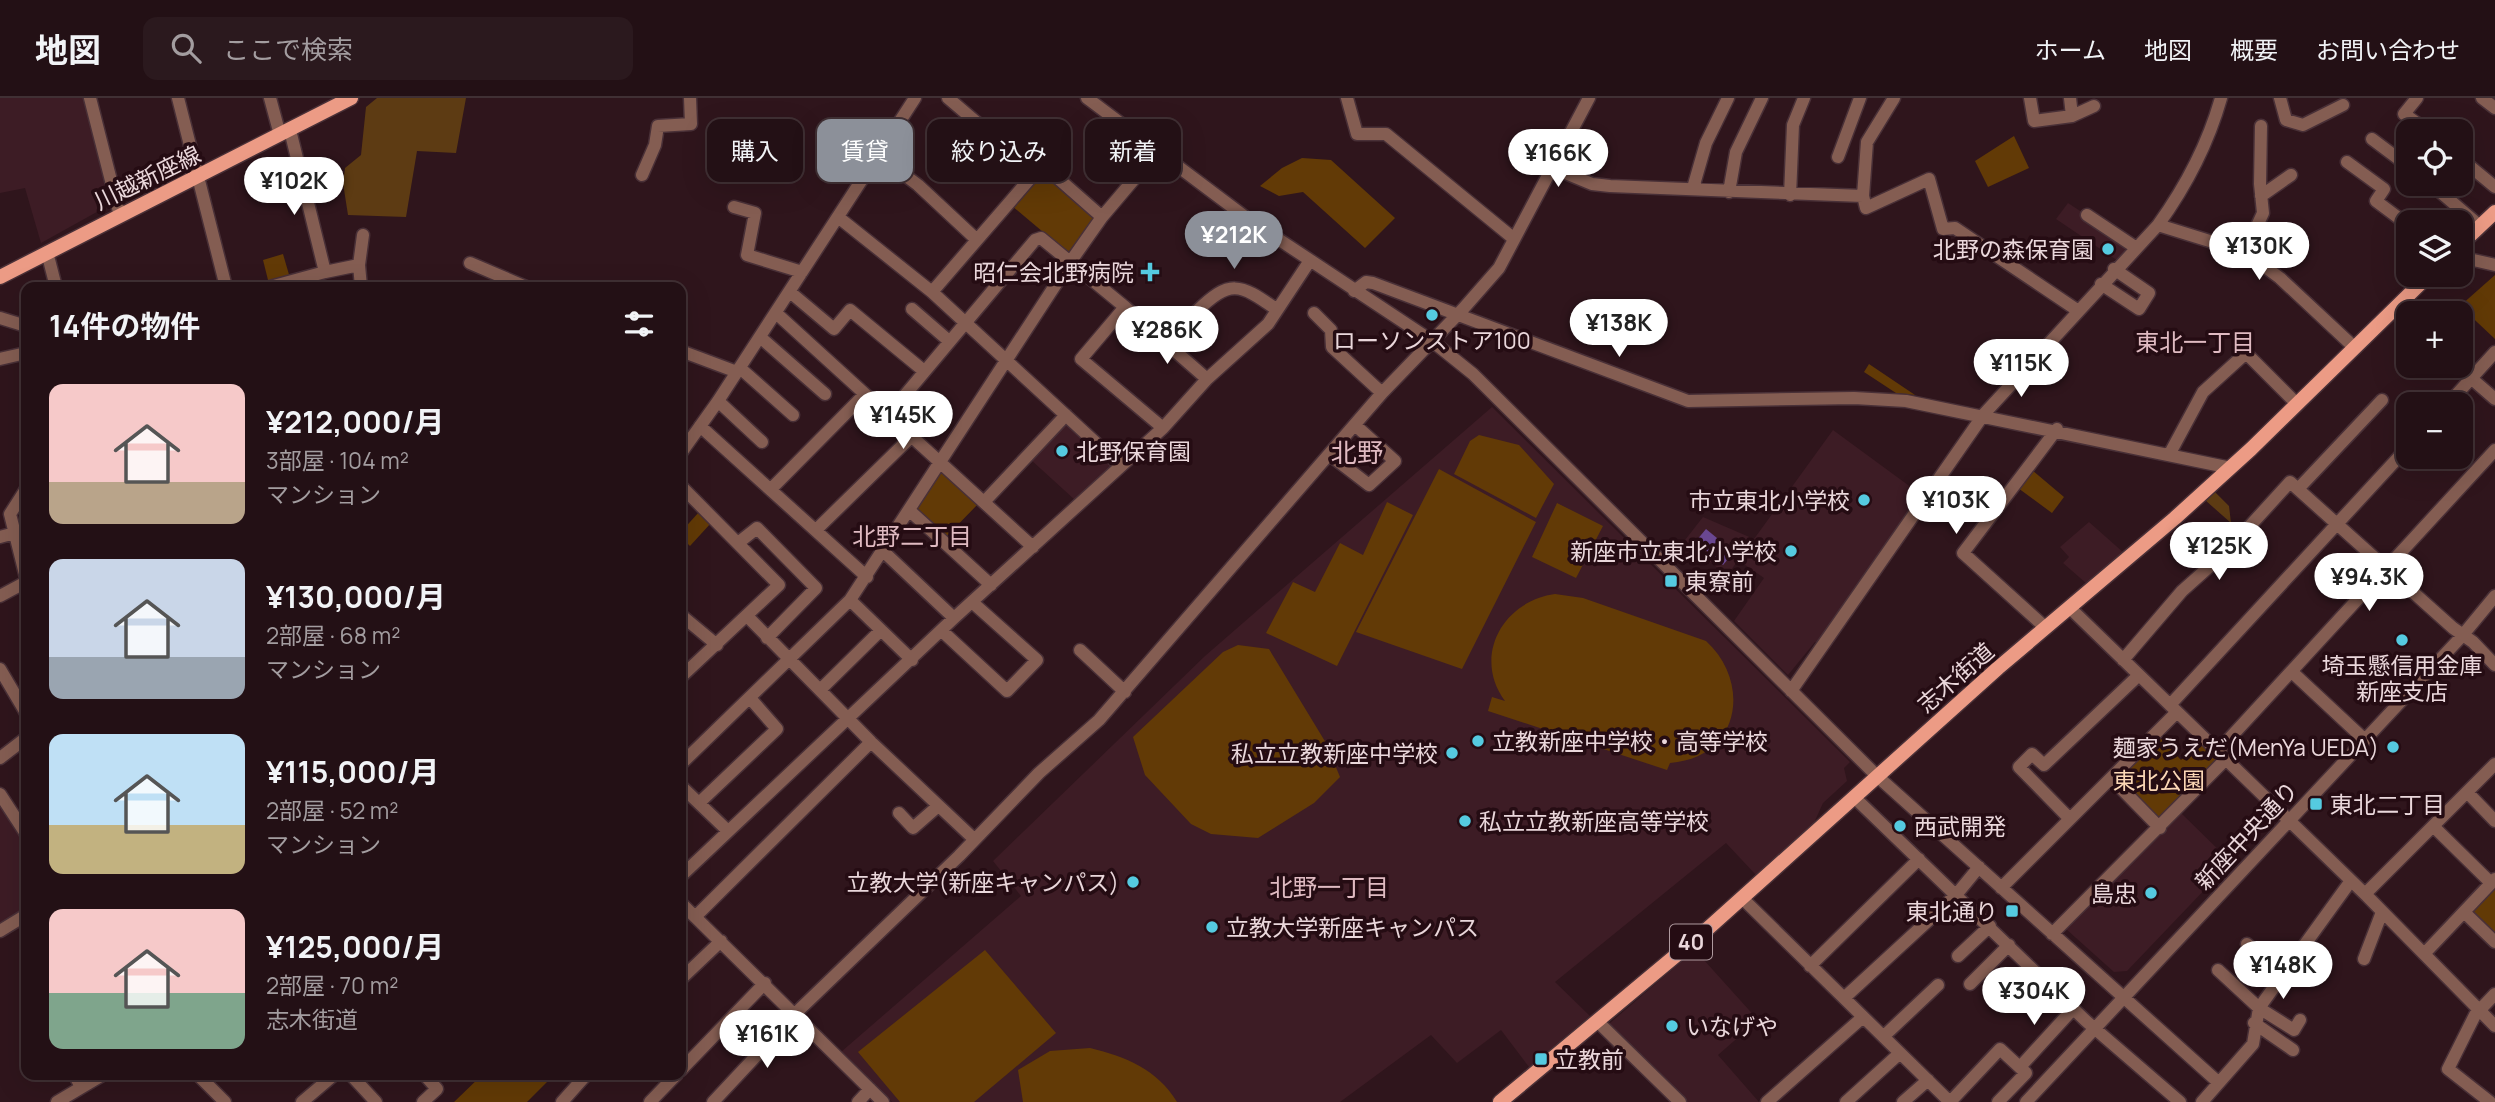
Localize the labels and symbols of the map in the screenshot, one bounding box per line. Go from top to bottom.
pin: ¥166K [1509,130,1607,189]
street label: 川越新座線 [88,137,206,217]
pin: ¥102K [245,158,343,217]
pin: ¥212K [1185,212,1283,271]
pin: ¥130K [2210,222,2308,282]
place label: 北野の森保育園 [1933,233,2094,265]
marker: 北野の森保育園 [2100,241,2116,257]
place label: 昭仁会北野病院 [973,256,1134,288]
marker: 昭仁会北野病院 [1140,262,1160,282]
pin: ¥138K [1570,300,1668,359]
pin: ¥286K [1118,306,1216,366]
marker: ローソンストア100 [1424,307,1440,323]
place label: ローソンストア100 [1333,324,1531,356]
district label: 東北一丁目 [2135,325,2255,358]
pin: ¥115K [1972,340,2070,399]
pin: ¥145K [854,392,952,451]
district label: 北野 [1331,434,1383,470]
place label: 北野保育園 [1076,435,1191,467]
marker: 北野保育園 [1054,443,1070,459]
pin: ¥103K [1907,476,2005,536]
place label: 市立東北小学校 [1689,484,1850,516]
marker: 市立東北小学校 [1856,492,1872,508]
district label: 北野二丁目 [852,519,972,552]
pin: ¥125K [2170,522,2268,582]
place label: 新座市立東北小学校 [1570,535,1777,567]
marker: 新座市立東北小学校 [1783,543,1799,559]
pin: ¥94.3K [2312,554,2426,613]
place label: 東寮前 [1685,565,1754,597]
marker: 東寮前 [1663,573,1679,589]
marker: 埼玉懸信用金庫 新座支店 [2394,632,2410,648]
street label: 志木街道 [1910,635,2000,719]
place label: 埼玉懸信用金庫 新座支店 [2322,649,2483,707]
place label: 立教新座中学校・高等学校 [1492,725,1768,757]
place label: 麺家うえだ(MenYa UEDA) [2113,731,2379,763]
marker: 立教新座中学校・高等学校 [1470,733,1486,749]
place label: 私立立教新座中学校 [1231,737,1438,769]
marker: 麺家うえだ(MenYa UEDA) [2385,739,2401,755]
marker: 私立立教新座中学校 [1444,745,1460,761]
park label: 東北公園 [2113,764,2205,796]
street label: 新座中央通り [2187,774,2305,896]
place label: 東北二丁目 [2330,788,2445,820]
marker: 東北二丁目 [2308,796,2324,812]
place label: 私立立教新座高等学校 [1479,805,1709,837]
place label: 西武開発 [1914,810,2006,842]
marker: 私立立教新座高等学校 [1457,813,1473,829]
marker: 西武開発 [1892,818,1908,834]
place label: 立教大学(新座キャンパス) [846,866,1119,898]
district label: 北野一丁目 [1269,870,1389,903]
marker: 立教大学(新座キャンパス) [1125,874,1141,890]
place label: 島忠 [2091,877,2137,909]
marker: 島忠 [2143,885,2159,901]
place label: 東北通り [1906,895,1998,927]
marker: 東北通り [2004,903,2020,919]
place label: 立教大学新座キャンパス [1226,911,1479,943]
marker: 立教大学新座キャンパス [1204,919,1220,935]
road number: 40 [1670,924,1712,960]
pin: ¥148K [2234,942,2332,1001]
pin: ¥304K [1985,968,2083,1027]
pin: ¥161K [718,1010,816,1070]
place label: いなげや [1686,1010,1778,1042]
marker: いなげや [1664,1018,1680,1034]
place label: 立教前 [1555,1043,1624,1075]
marker: 立教前 [1533,1051,1549,1067]

